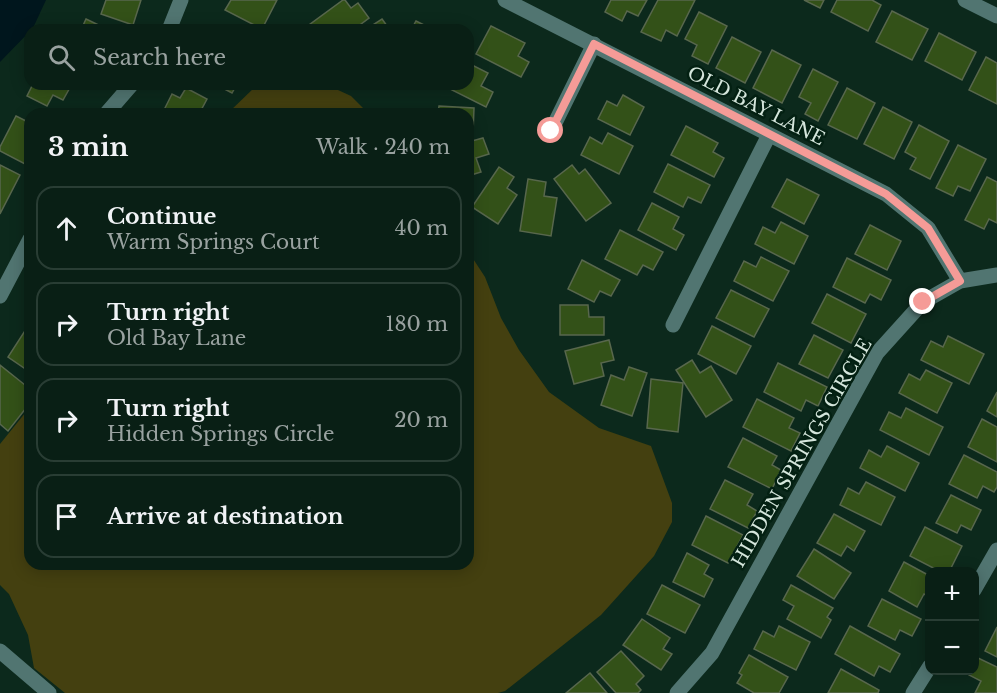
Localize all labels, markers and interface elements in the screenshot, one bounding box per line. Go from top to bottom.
search box [24,24,474,90]
icon: search [45,41,78,74]
text: Search here [93,44,226,71]
street label: OLD BAY LANE [684,62,828,150]
route start [537,117,563,143]
text: 3 min [48,131,129,163]
text: Walk · 240 m [316,135,450,159]
text: Continue [107,203,216,230]
icon: ahead [50,212,83,245]
text: 40 m [395,216,448,240]
text: Warm Springs Court [107,230,320,254]
route end [909,288,935,314]
text: Turn right [107,299,229,326]
icon: right [50,308,83,341]
text: 180 m [385,312,448,336]
text: Old Bay Lane [107,326,246,350]
street label: HIDDEN SPRINGS CIRCLE [727,335,877,571]
text: Turn right [107,395,229,422]
icon: right [50,404,83,437]
text: 20 m [394,408,448,432]
text: Hidden Springs Circle [107,422,334,446]
icon: arrive [50,500,83,533]
text: Arrive at destination [107,503,344,530]
map controls [925,567,979,675]
button: + [925,567,979,621]
button: − [925,621,979,675]

